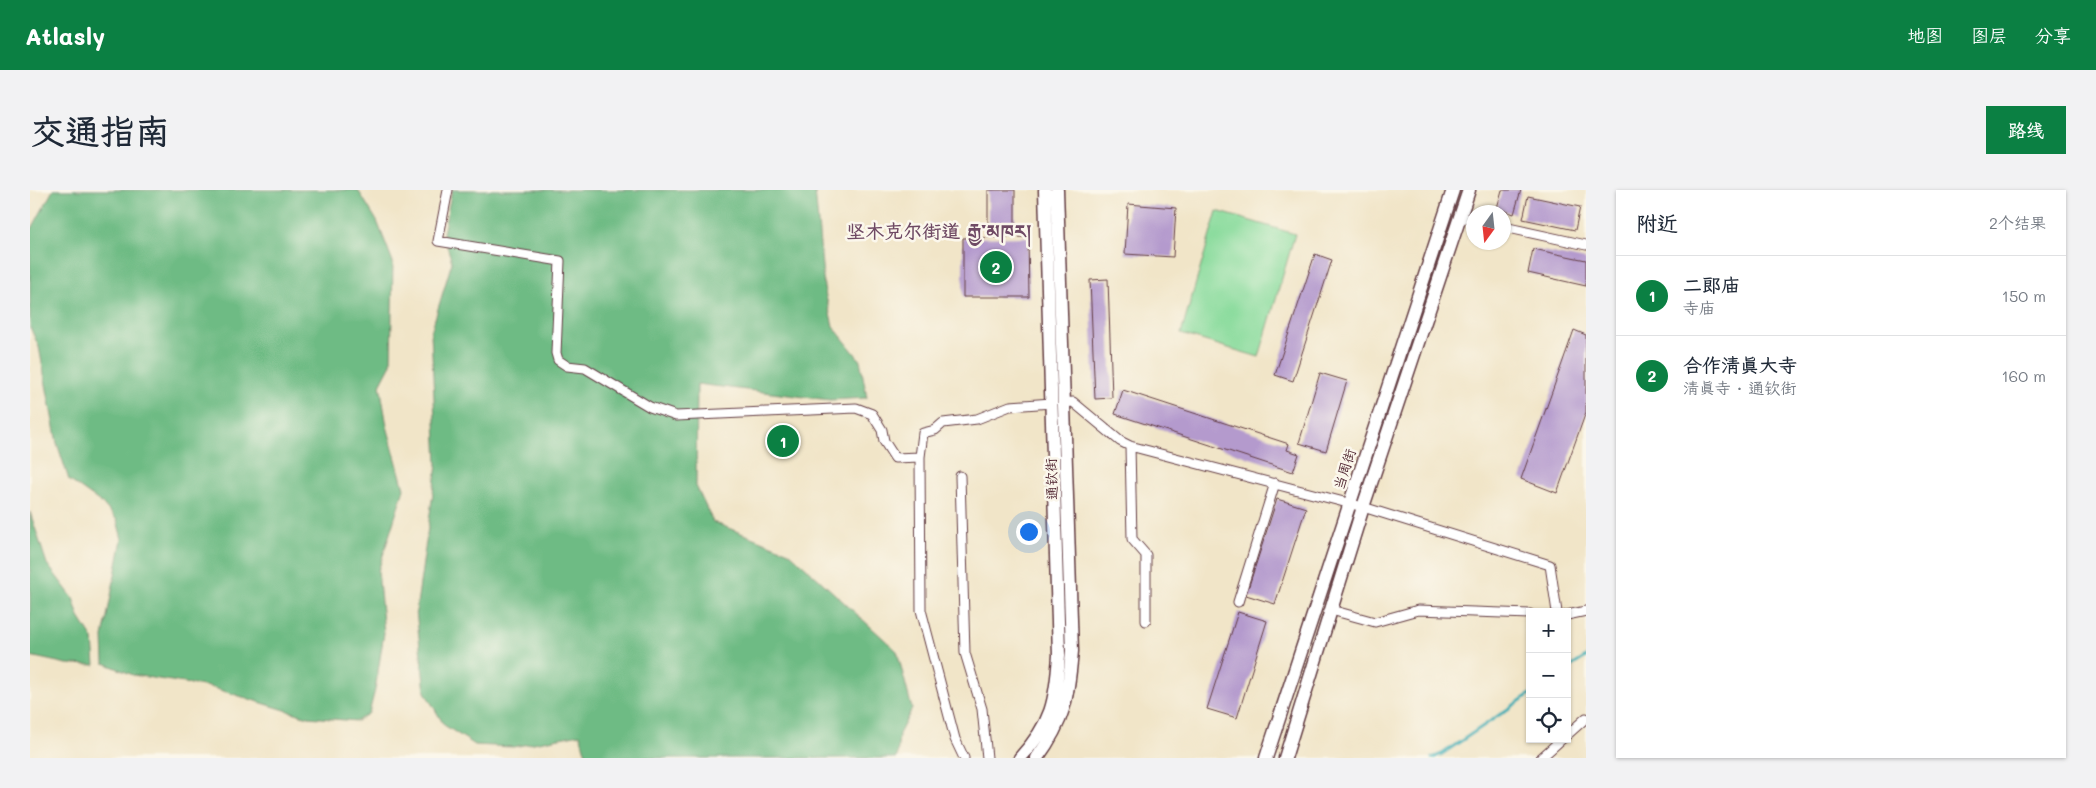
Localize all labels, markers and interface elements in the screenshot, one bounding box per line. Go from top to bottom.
text: Atlasly [25,20,105,51]
text: 地图 [1907,23,1943,47]
text: 图层 [1971,23,2007,47]
text: 分享 [2035,23,2071,47]
button: 路线 [1986,106,2066,154]
text: 交通指南 [30,107,170,153]
north arrow [1466,205,1511,250]
text: 附近 [1636,209,1678,236]
text: 2个结果 [1989,212,2046,233]
district label: 坚木克尔街道 རྒྱ་མཁར། [846,218,1032,248]
pin: 2 [980,248,1012,286]
text: 二郎庙 [1683,272,1740,297]
text: 1 [1648,285,1656,306]
text: 150 m [2002,285,2046,306]
text: 寺庙 [1683,297,1715,318]
text: 合作清真大寺 [1683,352,1797,377]
text: 2 [1648,365,1656,386]
text: 160 m [2001,365,2046,386]
text: 清真寺 · 通钦街 [1683,377,1796,398]
pin: 1 [767,422,799,460]
street label: 当周街 [1328,446,1360,492]
street label: 通钦街 [1041,458,1061,500]
your location [1016,519,1042,545]
map controls [1526,608,1571,743]
button: + [1526,608,1571,653]
button: − [1526,653,1571,698]
button: locate [1526,698,1571,743]

